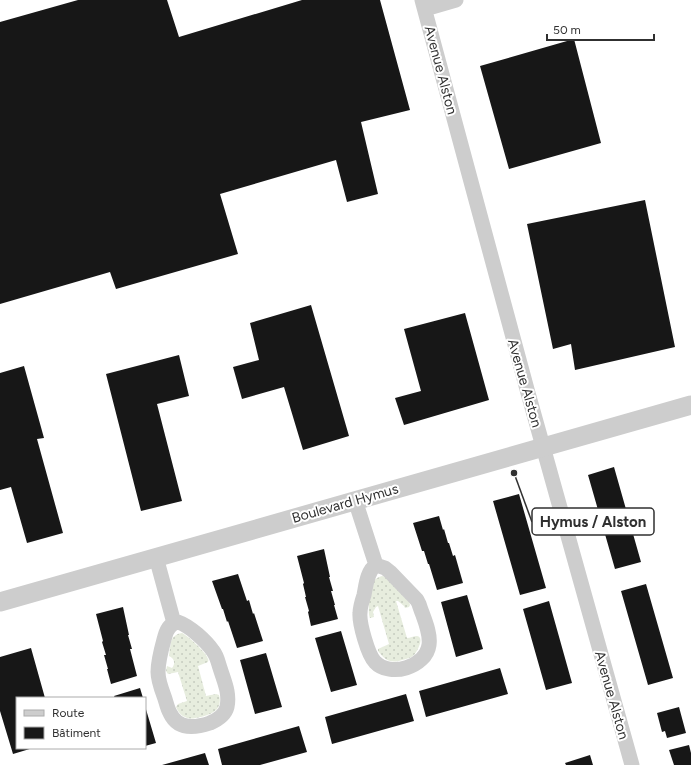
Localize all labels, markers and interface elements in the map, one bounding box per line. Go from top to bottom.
scale bar [547,16,654,42]
text: 50 m [553,23,581,37]
street label: Avenue Alston [421,24,461,116]
street label: Avenue Alston [504,337,545,429]
street label: Boulevard Hymus [290,480,400,527]
callout: Hymus / Alston [532,508,654,535]
text: Hymus / Alston [540,513,646,531]
street label: Avenue Alston [591,649,632,741]
legend [16,697,146,749]
text: Route [52,706,85,720]
text: Bâtiment [52,726,101,740]

